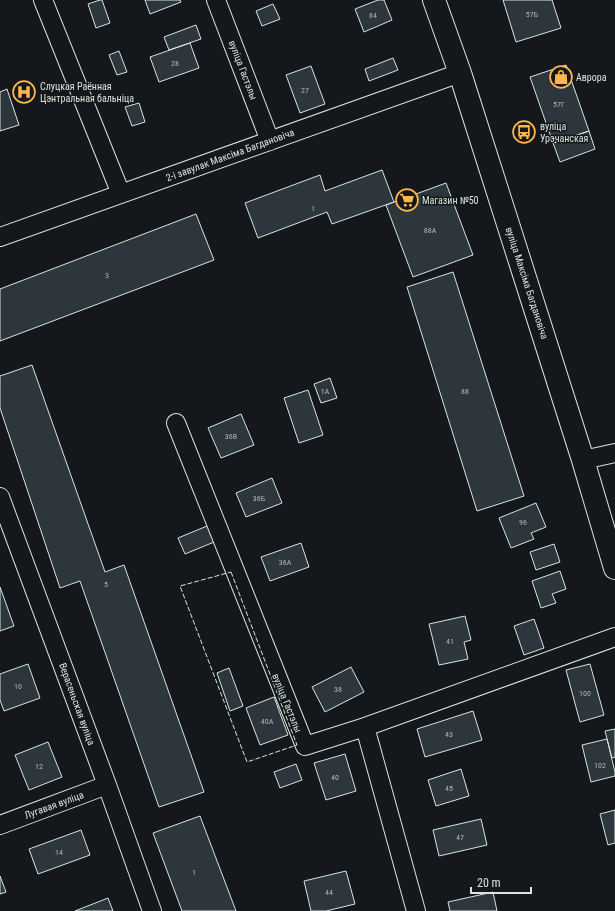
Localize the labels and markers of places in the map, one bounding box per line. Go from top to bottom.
shop icon: Аврора [548,64,574,90]
place label: Аврора [576,72,607,83]
hospital icon: Слуцкая Раённая Цэнтральная бальніца [11,79,37,105]
place label: Слуцкая Раённая Цэнтральная бальніца [40,81,134,104]
bus stop icon: вуліца Урэчанская [511,119,537,145]
place label: вуліца Урэчанская [540,121,589,144]
supermarket icon: Магазин №50 [394,187,420,213]
place label: Магазин №50 [422,195,479,206]

